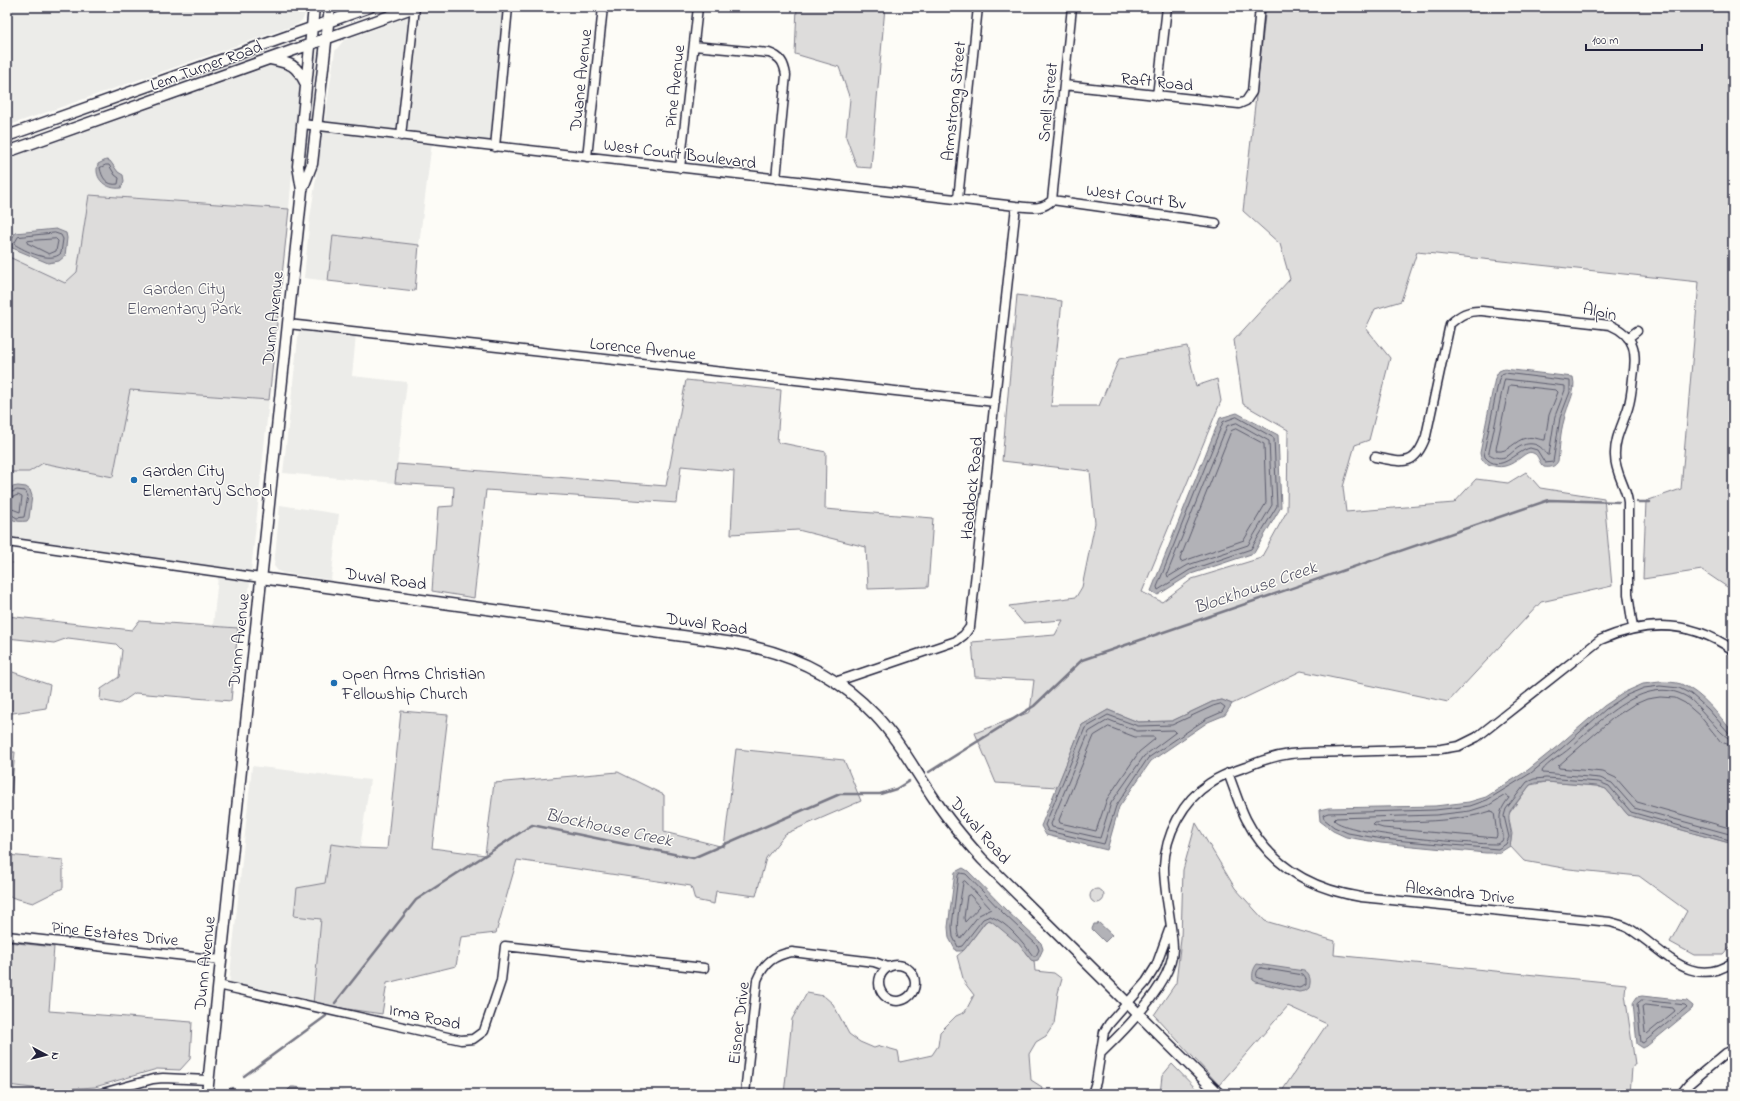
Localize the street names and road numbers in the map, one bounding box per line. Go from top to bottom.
street label: Duane Avenue [564,28,599,133]
street label: Lem Turner Road [147,34,266,98]
street label: Armstrong Street [936,40,975,163]
street label: Pine Avenue [659,43,692,129]
street label: Snell Street [1032,61,1065,143]
street label: Raft Road [1119,66,1195,99]
street label: West Court Boulevard [602,133,758,176]
street label: West Court Bv [1084,178,1188,217]
street label: Dunn Avenue [256,270,291,367]
street label: Alpin [1580,297,1619,328]
street label: Lorence Avenue [589,331,698,368]
street label: Haddock Road [955,435,990,541]
street label: Duval Road [342,561,429,598]
street label: Dunn Avenue [222,592,257,689]
street label: Duval Road [663,606,750,643]
street label: Duval Road [943,791,1016,870]
street label: Alexandra Drive [1404,875,1516,912]
street label: Pine Estates Drive [50,915,180,954]
street label: Dunn Avenue [188,915,223,1012]
street label: Eisner Drive [722,980,757,1066]
street label: Irma Road [386,998,463,1037]

